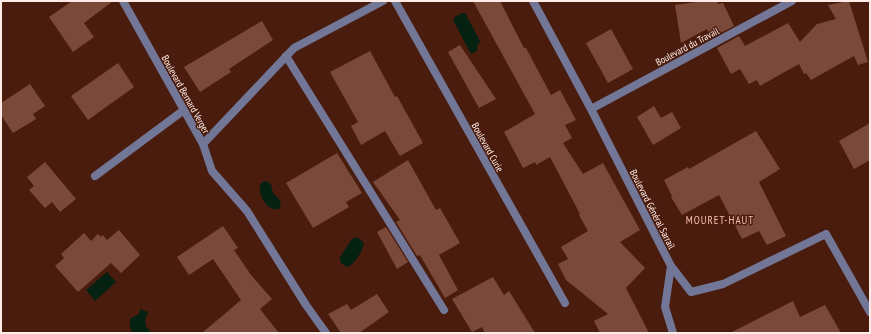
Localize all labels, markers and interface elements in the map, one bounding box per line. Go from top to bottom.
street label: Boulevard du Travail [653,24,722,69]
street label: Boulevard Bernard Verger [159,53,213,136]
street label: Boulevard Curie [469,120,506,174]
street label: Boulevard Général Sarrail [627,167,679,252]
district label: MOURET-HAUT [686,213,754,227]

